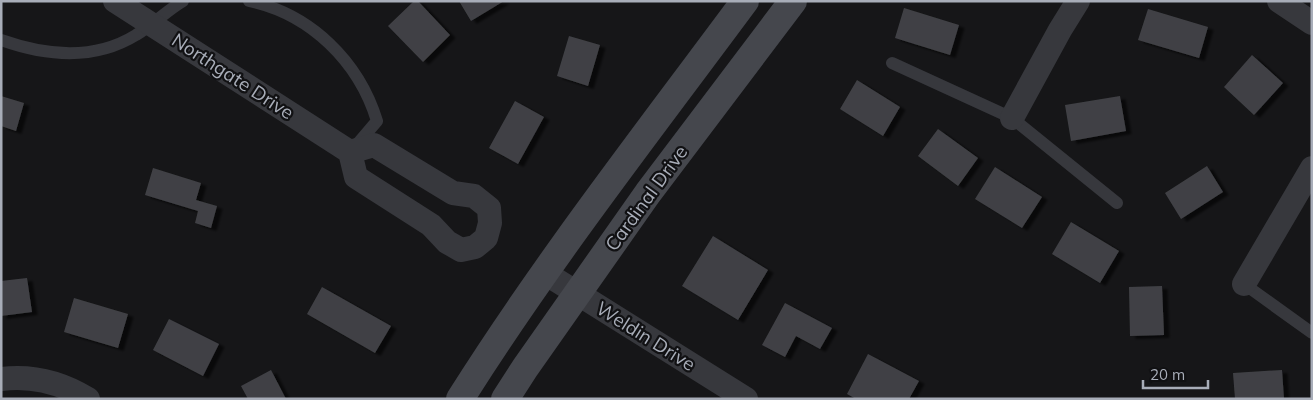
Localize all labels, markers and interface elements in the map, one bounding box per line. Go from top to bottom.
street label: Northgate Drive [167,28,299,124]
street label: Cardinal Drive [600,141,692,255]
street label: Weldin Drive [592,296,700,376]
scale bar [1143,358,1208,390]
text: 20 m [1150,365,1185,384]

